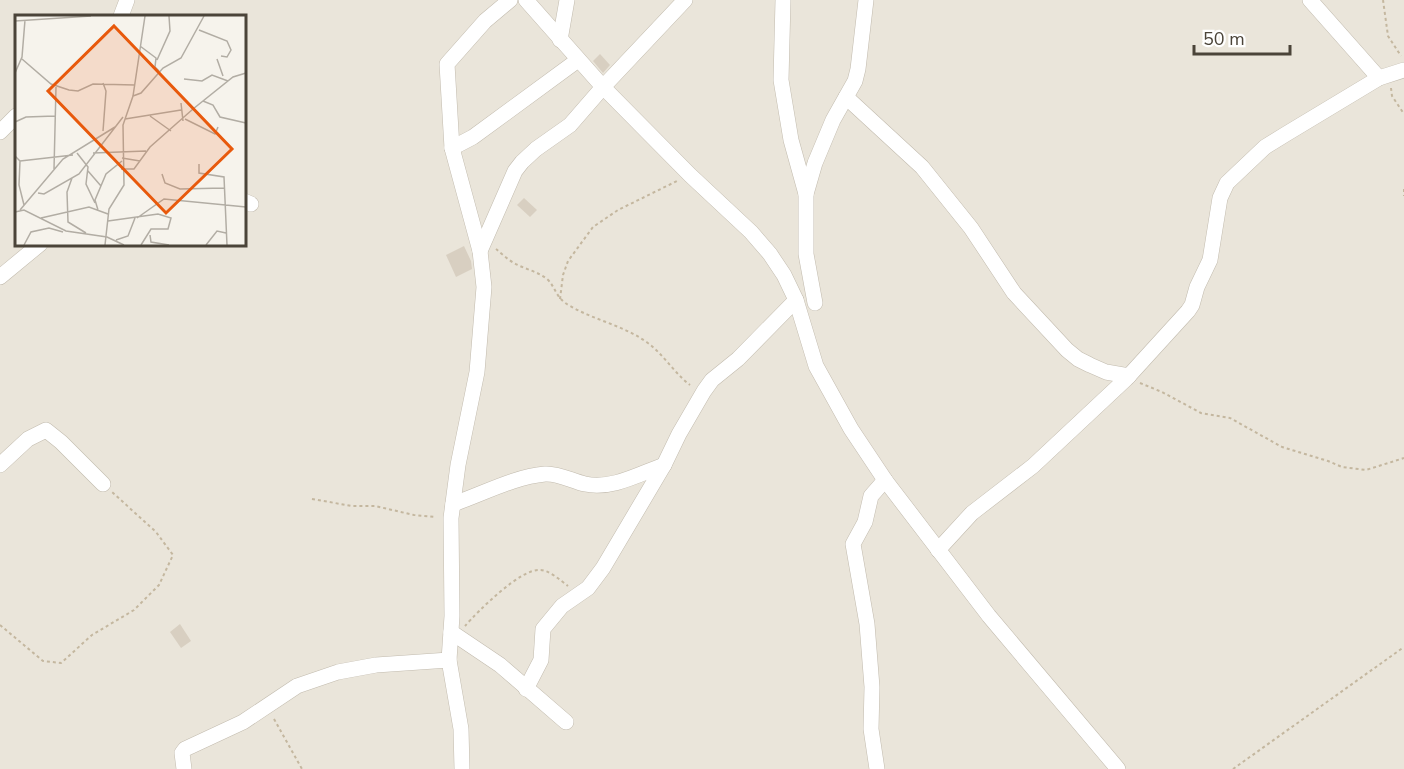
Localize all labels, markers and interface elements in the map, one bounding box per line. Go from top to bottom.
inset map [15,15,246,246]
scale bar [1194,18,1290,56]
text: 50 m [1203,27,1245,51]

